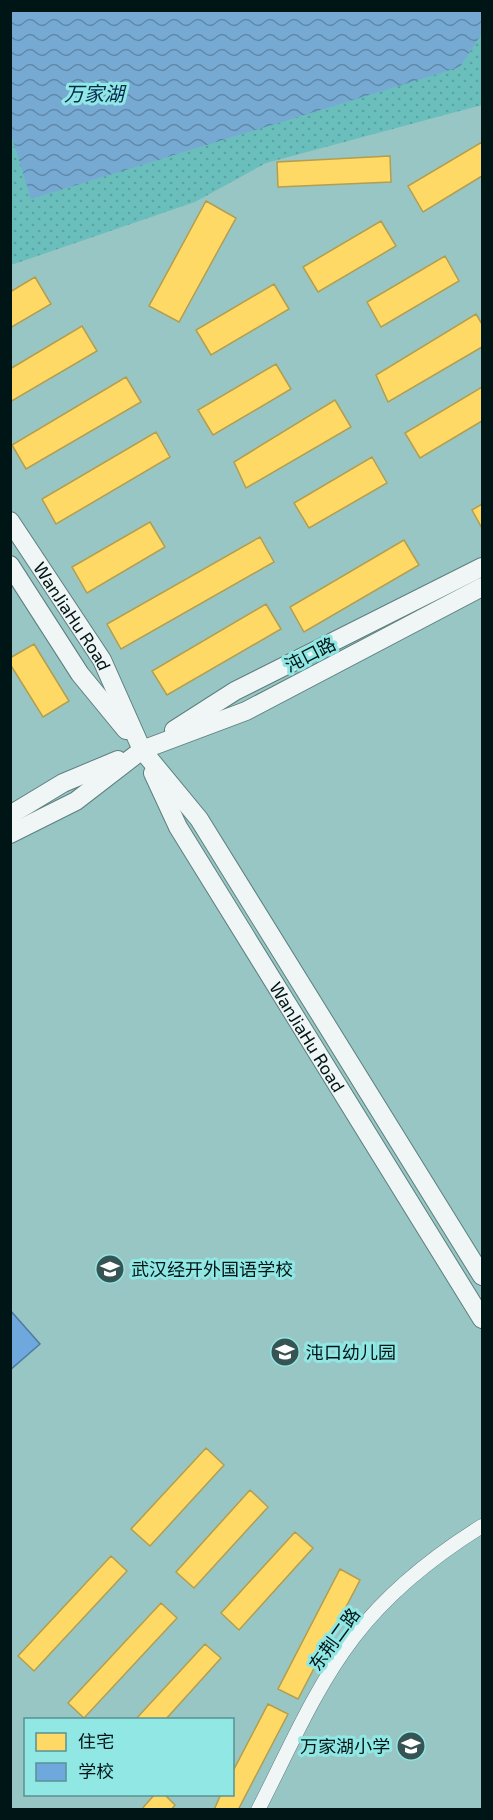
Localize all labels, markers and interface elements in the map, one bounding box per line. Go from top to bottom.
water label: 万家湖 [64,81,127,105]
street label: WanJiaHu Road [29,558,116,674]
street label: 沌口路 [281,632,339,676]
street label: WanJiaHu Road [265,978,350,1096]
school or university icon: 武汉经开外国语学校 [94,1253,126,1285]
place label: 武汉经开外国语学校 [131,1258,293,1280]
school or university icon: 沌口幼儿园 [269,1336,301,1368]
place label: 沌口幼儿园 [306,1341,396,1363]
street label: 东荆二路 [304,1603,364,1675]
legend [24,1718,234,1796]
text: 住宅 [78,1730,114,1752]
school or university icon: 万家湖小学 [395,1730,427,1762]
place label: 万家湖小学 [300,1735,390,1757]
text: 学校 [78,1760,114,1782]

